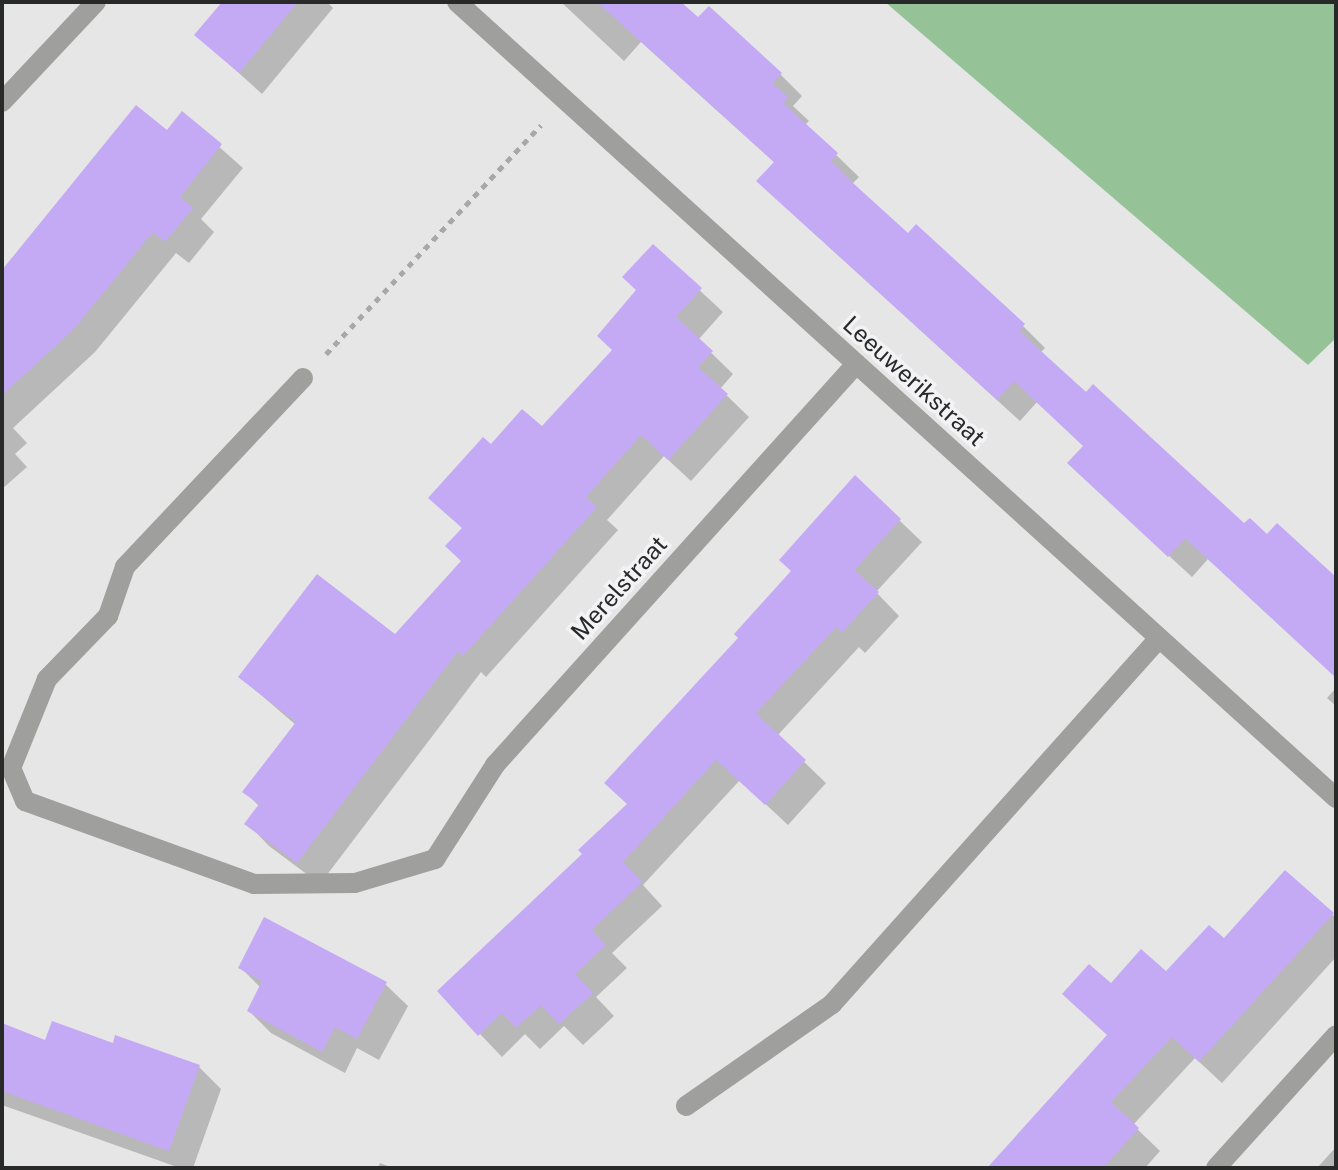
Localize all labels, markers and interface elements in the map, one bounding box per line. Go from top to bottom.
street label: Leeuwerikstraat [837,310,991,452]
street label: Merelstraat [565,530,673,646]

